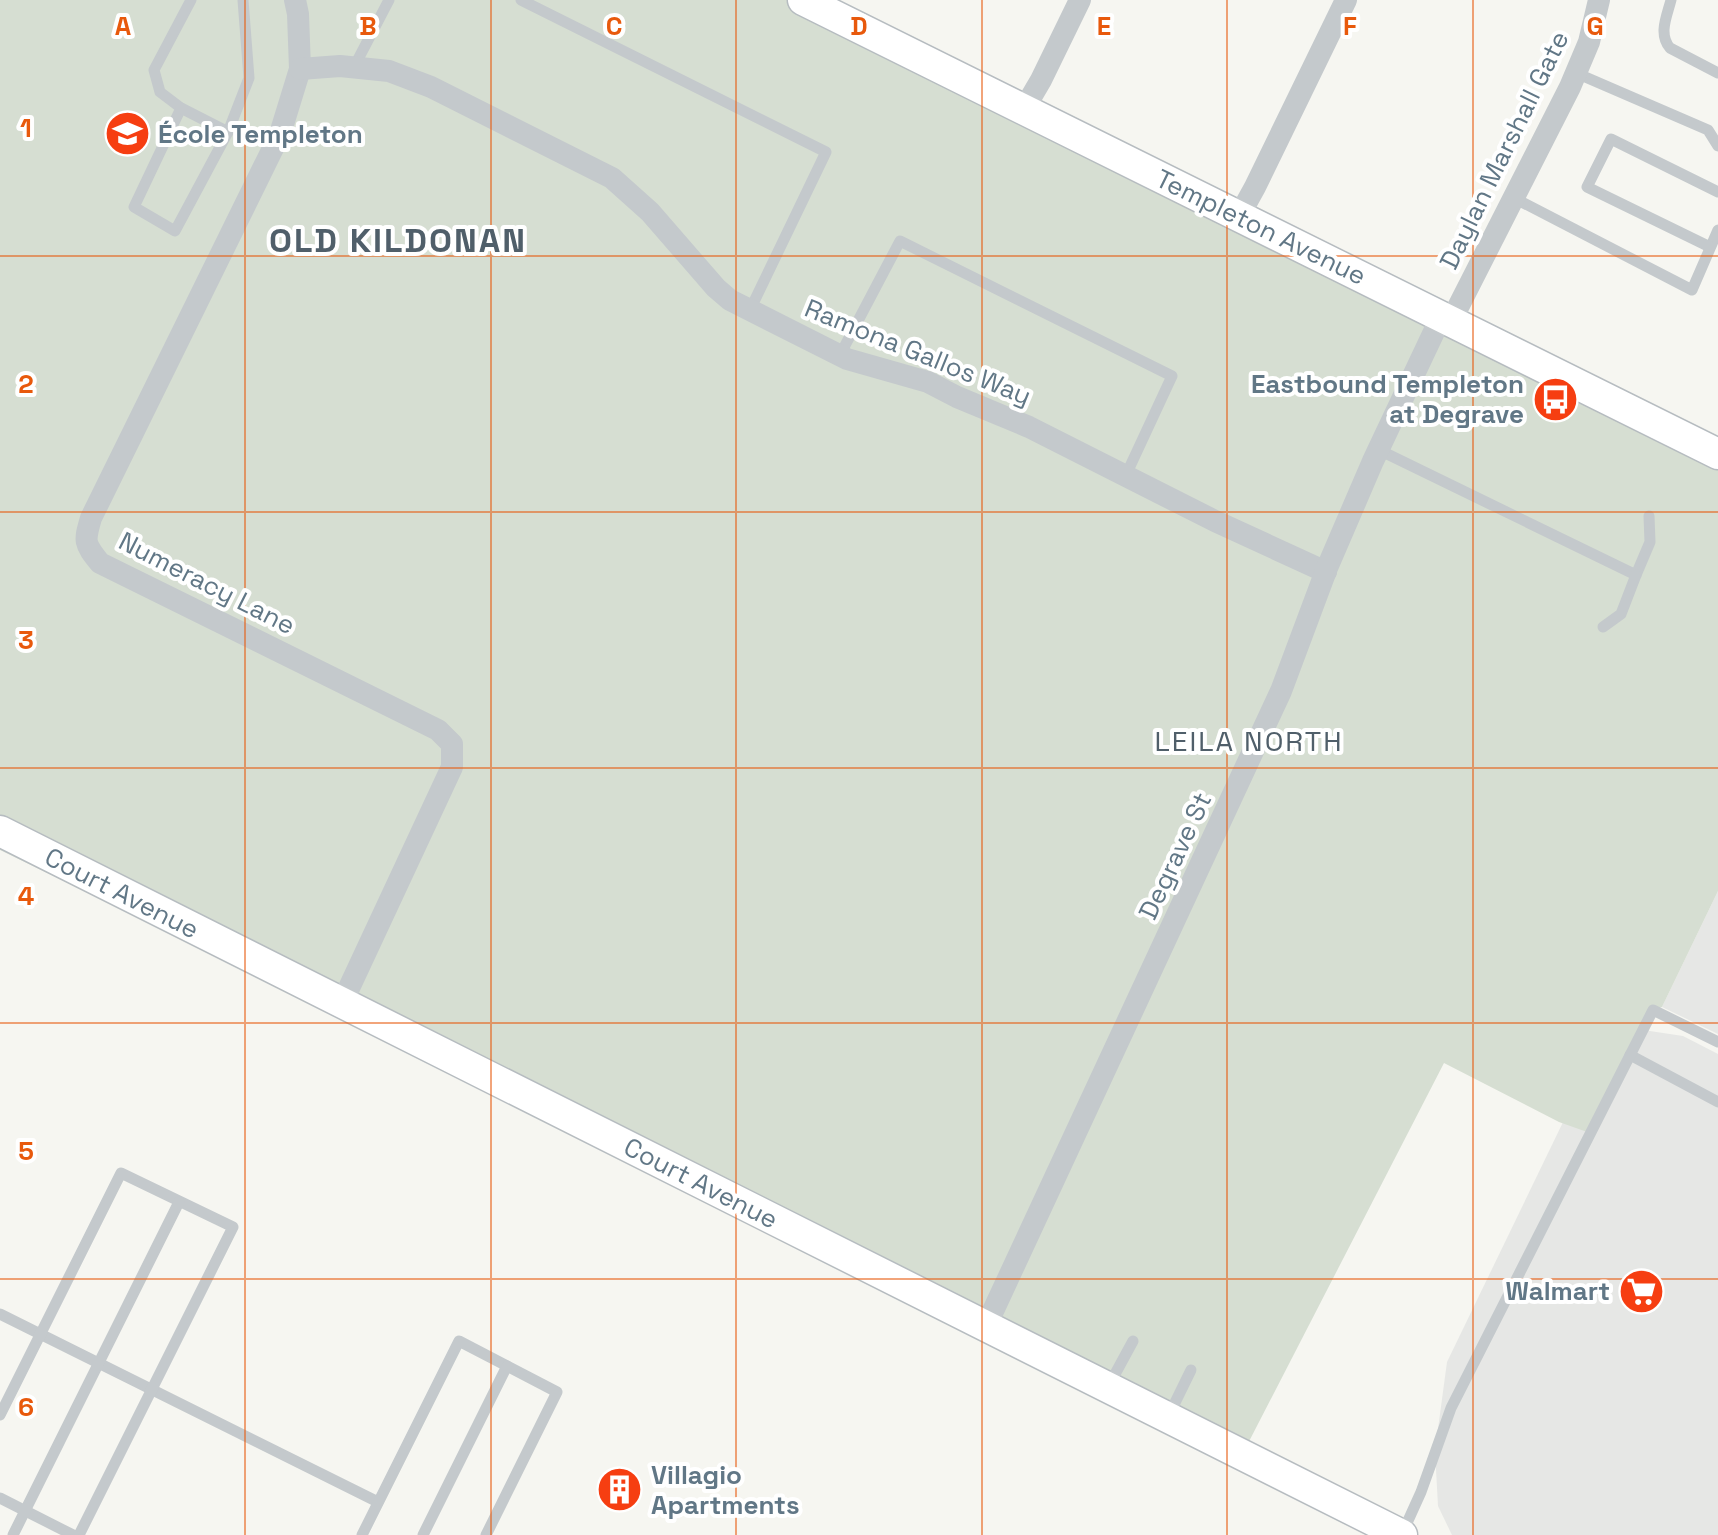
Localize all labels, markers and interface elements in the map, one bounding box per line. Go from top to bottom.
text: A [115,9,132,43]
text: B [359,9,377,43]
text: C [606,9,622,43]
text: D [850,9,868,43]
text: E [1097,9,1111,43]
text: F [1343,9,1357,43]
text: G [1586,9,1604,43]
street label: Daylan Marshall Gate [1432,25,1576,275]
school or university icon: École Templeton [103,110,151,158]
text: 1 [20,111,32,145]
place label: École Templeton [158,117,363,151]
street label: Templeton Avenue [1150,161,1372,293]
district label: OLD KILDONAN [269,219,527,262]
street label: Ramona Gallos Way [800,291,1036,413]
text: 2 [18,367,34,401]
place label: Eastbound Templeton at Degrave [1251,367,1524,431]
bus stop icon: Eastbound Templeton at Degrave [1531,375,1579,423]
street label: Numeracy Lane [113,524,301,642]
text: 3 [18,623,34,657]
district label: LEILA NORTH [1154,723,1344,759]
street label: Degrave St [1131,787,1219,925]
street label: Court Avenue [39,840,205,946]
text: 4 [18,879,34,913]
street label: Court Avenue [618,1130,784,1236]
text: 5 [18,1134,34,1168]
supermarket icon: Walmart [1617,1267,1665,1315]
place label: Walmart [1505,1274,1610,1308]
text: 6 [18,1390,34,1424]
place label: Villagio Apartments [651,1458,800,1522]
building icon: Villagio Apartments [596,1466,644,1514]

